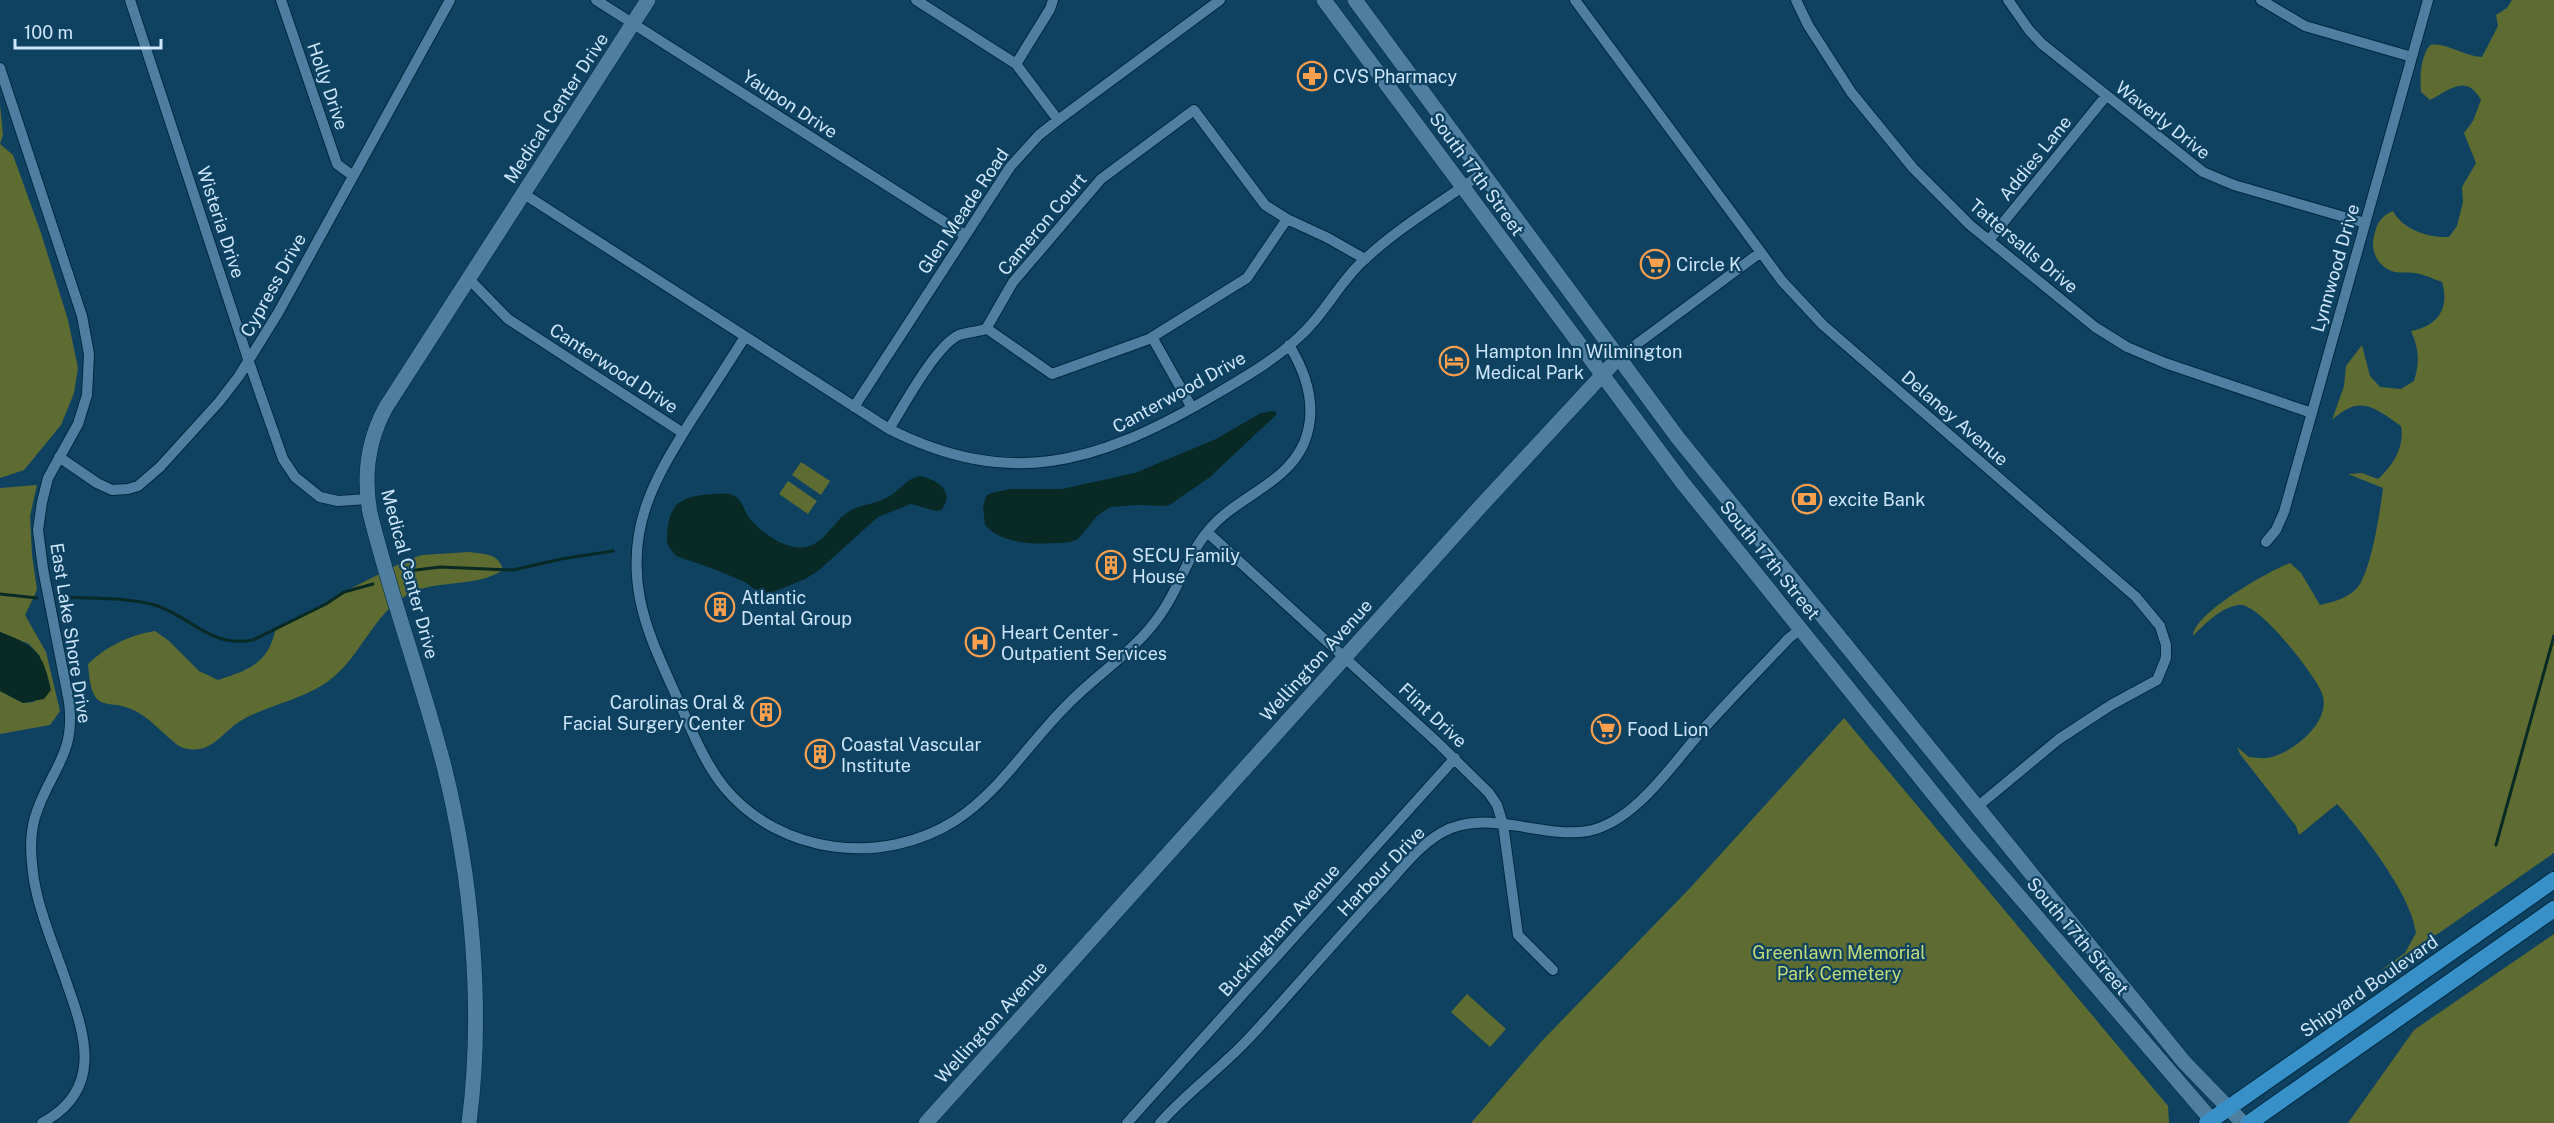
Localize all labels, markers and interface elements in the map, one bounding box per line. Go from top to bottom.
scale bar [15,12,160,50]
text: 100 m [24,22,73,43]
street label: Medical Center Drive [500,29,612,187]
street label: Holly Drive [303,39,353,133]
pharmacy icon: CVS Pharmacy [1296,60,1328,92]
street label: Yaupon Drive [739,66,841,142]
place label: CVS Pharmacy [1333,66,1457,87]
street label: Waverly Drive [2112,77,2214,163]
street label: South 17th Street [1425,108,1529,240]
street label: Addies Lane [1994,111,2076,205]
street label: Glen Meade Road [913,144,1013,278]
street label: Wisteria Drive [193,163,249,281]
street label: Cameron Court [993,169,1091,279]
street label: Tattersalls Drive [1965,195,2083,297]
street label: Lynnwood Drive [2307,202,2363,334]
street label: Cypress Drive [236,229,310,341]
supermarket icon: Circle K [1639,248,1671,280]
place label: Circle K [1676,254,1741,275]
street label: Canterwood Drive [546,319,682,417]
place label: Hampton Inn Wilmington Medical Park [1475,341,1682,383]
hotel icon: Hampton Inn Wilmington Medical Park [1438,345,1470,377]
street label: Canterwood Drive [1109,347,1249,437]
street label: Delaney Avenue [1897,366,2013,470]
bank icon: excite Bank [1791,483,1823,515]
street label: Medical Center Drive [377,487,443,661]
place label: excite Bank [1828,489,1925,510]
street label: South 17th Street [1716,496,1824,624]
street label: East Lake Shore Drive [46,541,96,725]
place label: SECU Family House [1132,545,1240,587]
building icon: SECU Family House [1095,549,1127,581]
place label: Atlantic Dental Group [741,587,852,629]
building icon: Atlantic Dental Group [704,591,736,623]
street label: Wellington Avenue [1256,595,1376,725]
place label: Heart Center - Outpatient Services [1001,622,1167,664]
hospital icon: Heart Center - Outpatient Services [964,626,996,658]
street label: Flint Drive [1395,678,1471,752]
place label: Carolinas Oral & Facial Surgery Center [562,692,745,734]
building icon: Carolinas Oral & Facial Surgery Center [750,696,782,728]
supermarket icon: Food Lion [1590,713,1622,745]
place label: Food Lion [1627,719,1708,740]
place label: Coastal Vascular Institute [841,734,981,776]
building icon: Coastal Vascular Institute [804,738,836,770]
street label: Harbour Drive [1333,822,1429,920]
street label: Buckingham Avenue [1214,860,1344,1000]
street label: South 17th Street [2023,873,2133,999]
street label: Shipyard Boulevard [2296,931,2442,1041]
park label: Greenlawn Memorial Park Cemetery [1752,942,1926,984]
street label: Wellington Avenue [931,957,1051,1087]

